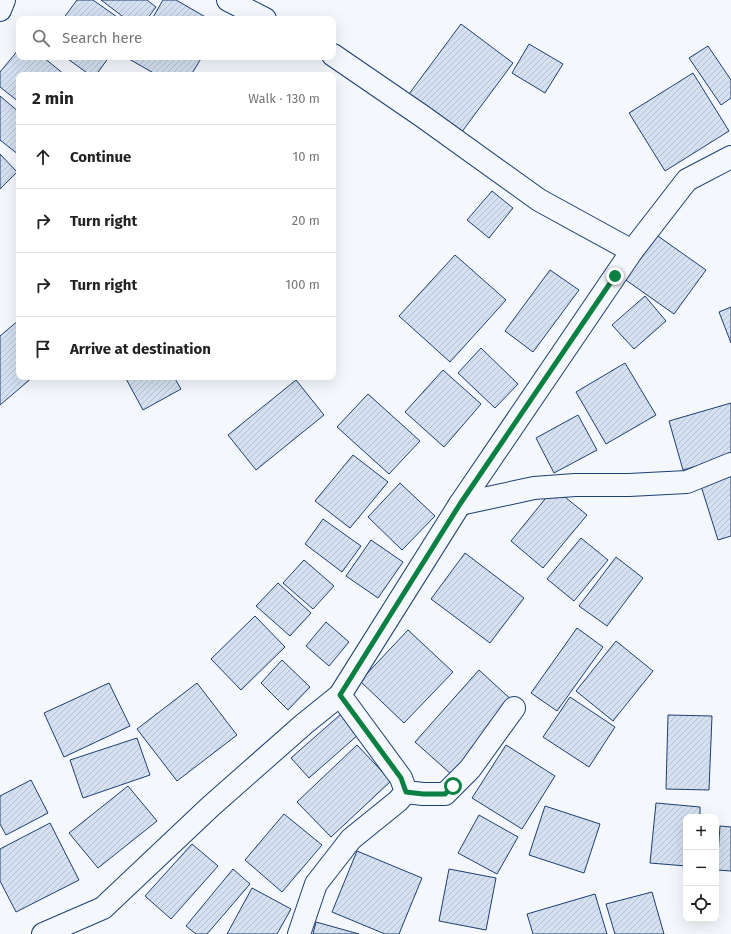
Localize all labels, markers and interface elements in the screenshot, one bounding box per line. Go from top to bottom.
search box [16,16,336,60]
icon: search [30,27,52,49]
text: Search here [62,29,142,47]
text: 2 min [32,88,74,109]
text: Walk · 130 m [248,91,320,106]
icon: ahead [32,146,54,168]
text: Continue [70,148,131,166]
text: 10 m [293,149,320,164]
icon: right [32,210,54,232]
text: Turn right [70,212,137,230]
text: 20 m [292,213,320,228]
route end [606,267,624,285]
icon: right [32,274,54,296]
text: Turn right [70,276,137,294]
text: 100 m [285,277,320,292]
icon: arrive [32,338,54,360]
text: Arrive at destination [70,340,211,358]
route start [444,777,462,795]
map controls [683,814,719,922]
button: + [683,814,719,850]
button: − [683,850,719,886]
button: locate [683,886,719,922]

